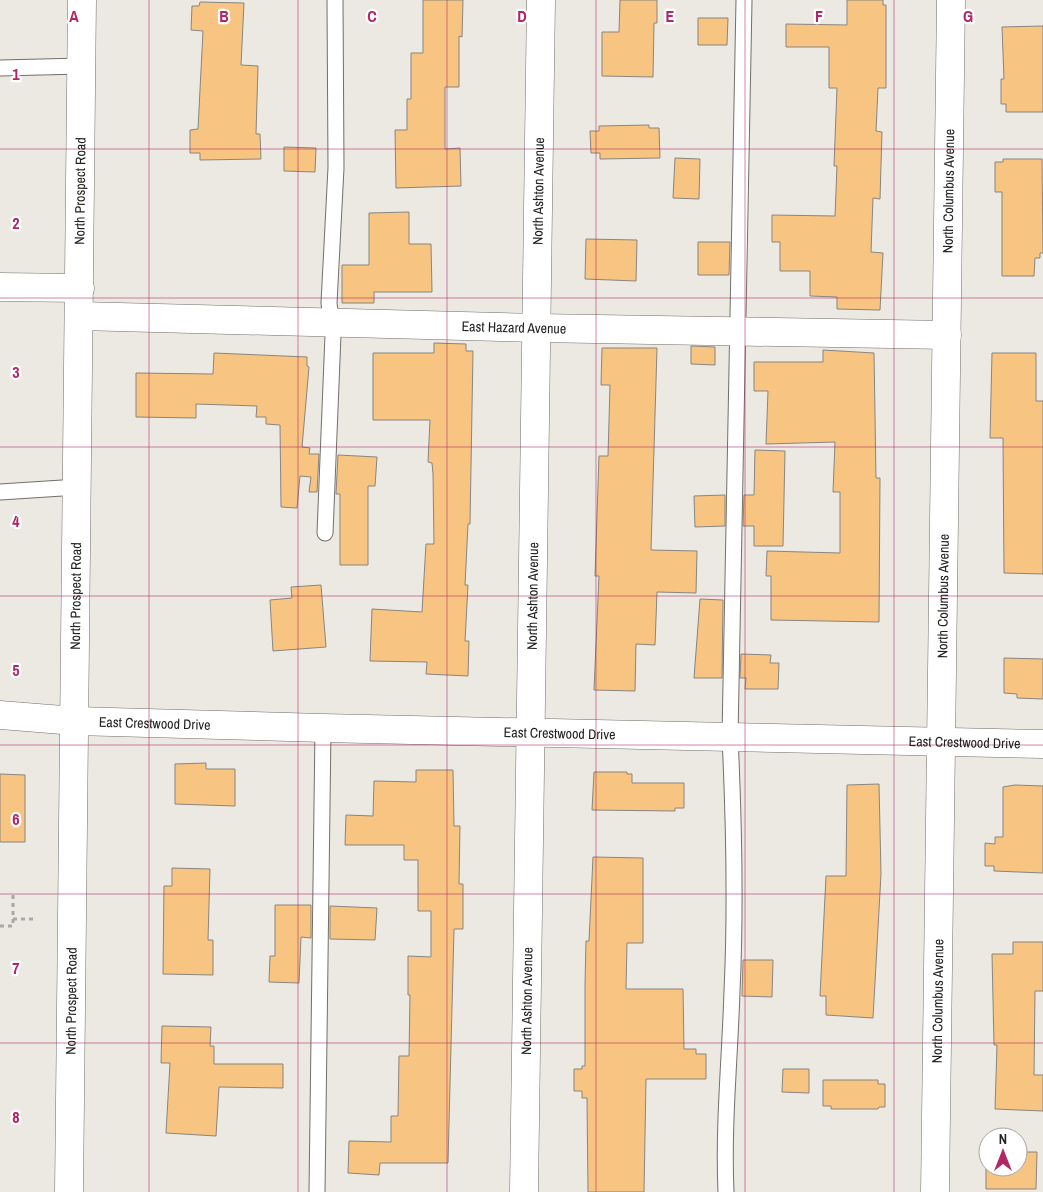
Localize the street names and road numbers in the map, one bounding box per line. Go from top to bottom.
street label: North Columbus Avenue [939,129,958,253]
street label: North Prospect Road [70,137,90,245]
street label: North Ashton Avenue [529,137,548,245]
street label: East Hazard Avenue [461,317,566,337]
street label: North Columbus Avenue [933,534,953,658]
street label: North Prospect Road [66,542,85,650]
street label: North Ashton Avenue [523,542,542,650]
street label: East Crestwood Drive [99,713,211,734]
street label: East Crestwood Drive [504,723,616,743]
street label: East Crestwood Drive [908,732,1021,752]
street label: North Columbus Avenue [928,939,947,1063]
street label: North Prospect Road [61,947,81,1055]
street label: North Ashton Avenue [517,947,536,1055]

